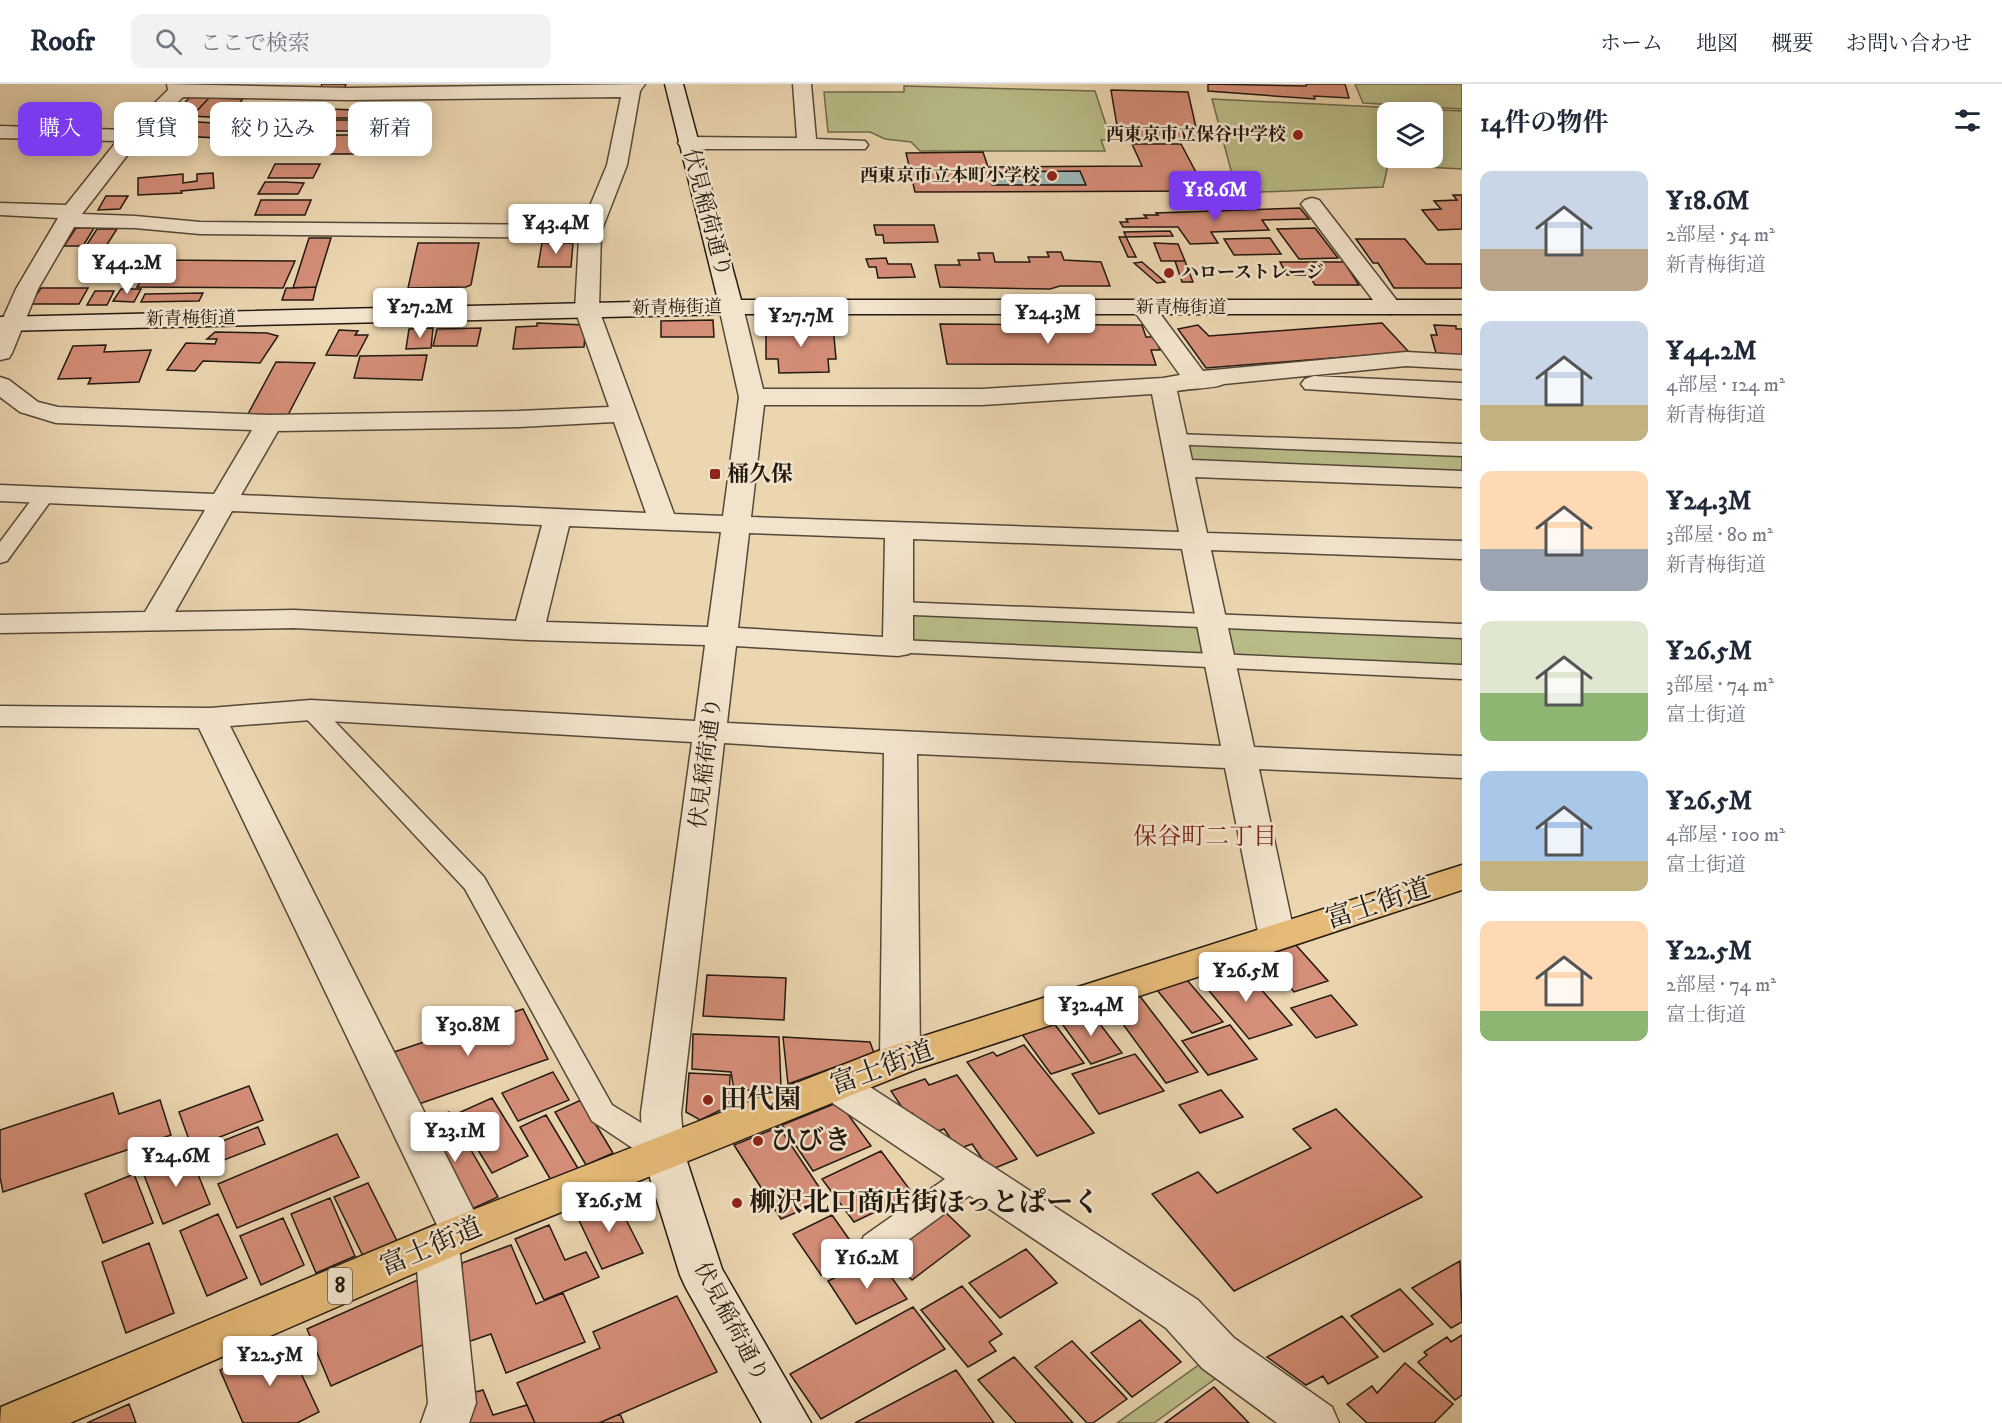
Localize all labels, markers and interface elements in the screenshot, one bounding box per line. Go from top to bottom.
search box [131,14,551,68]
text: Roofr [30,24,95,59]
icon: search [152,25,185,58]
text: ここで検索 [200,30,310,57]
text: ホーム [1600,31,1663,57]
text: 地図 [1696,31,1738,57]
text: 概要 [1771,31,1813,57]
text: お問い合わせ [1846,31,1972,57]
chip: 購入 [18,102,102,156]
chip: 賃貸 [114,102,198,156]
chip: 絞り込み [210,102,336,156]
chip: 新着 [348,102,432,156]
map controls [1377,102,1443,168]
button: layers [1377,102,1443,168]
icon: filters [1951,104,1984,137]
text: 14件の物件 [1480,107,1609,140]
place label: 西東京市立保谷中学校 [1106,124,1286,146]
marker: 西東京市立保谷中学校 [1291,128,1305,142]
street label: 伏見稲荷通り [677,146,737,280]
place label: 西東京市立本町小学校 [860,165,1040,187]
marker: 西東京市立本町小学校 [1045,169,1059,183]
pin: ¥18.6M [1166,171,1264,222]
text: ¥18.6M [1183,178,1247,203]
text: ¥18.6M [1666,185,1749,218]
icon: home [1528,195,1600,267]
pin: ¥43.4M [507,204,605,255]
text: ¥43.4M [522,211,590,236]
text: 2部屋 · 54 m² [1666,223,1775,248]
pin: ¥44.2M [78,244,176,295]
text: ¥44.2M [92,251,162,276]
text: 新青梅街道 [1666,253,1766,278]
place label: ハローストレージ [1181,262,1324,284]
marker: ハローストレージ [1162,266,1176,280]
pin: ¥27.2M [371,288,469,339]
pin: ¥24.3M [999,294,1097,345]
text: ¥27.2M [387,295,453,320]
street label: 新青梅街道 [632,296,722,320]
pin: ¥27.7M [752,297,850,348]
street label: 新青梅街道 [1136,297,1226,319]
text: ¥24.3M [1015,301,1081,326]
text: ¥27.7M [768,304,834,329]
street label: 新青梅街道 [146,307,236,331]
text: ¥44.2M [1666,335,1757,368]
icon: home [1528,345,1600,417]
text: 4部屋 · 124 m² [1666,373,1785,398]
text: 新青梅街道 [1666,403,1766,428]
place label: 桶久保 [727,461,793,488]
marker: 桶久保 [708,467,722,481]
text: ¥24.3M [1666,485,1751,518]
icon: home [1528,495,1600,567]
text: 3部屋 · 80 m² [1666,523,1773,548]
text: 新青梅街道 [1666,553,1766,578]
text: ¥26.5M [1666,635,1752,668]
icon: home [1528,645,1600,717]
text: 3部屋 · 74 m² [1666,673,1774,698]
street label: 伏見稲荷通り [685,696,727,830]
text: 富士街道 [1666,703,1746,728]
text: ¥26.5M [1666,785,1752,818]
icon: home [1528,795,1600,867]
district label: 保谷町二丁目 [1133,822,1277,852]
text: 4部屋 · 100 m² [1666,823,1785,848]
text: 富士街道 [1666,853,1746,878]
street label: 富士街道 [1321,871,1435,937]
text: ¥22.5M [1666,935,1752,968]
icon: home [1528,945,1600,1017]
pin: ¥26.5M [1197,952,1295,1003]
text: ¥26.5M [1213,959,1279,984]
text: 2部屋 · 74 m² [1666,973,1776,998]
pin: ¥32.4M [1042,986,1140,1037]
text: ¥32.4M [1058,993,1124,1018]
text: 富士街道 [1666,1003,1746,1028]
pin: ¥30.8M [419,1006,517,1057]
text: ¥30.8M [436,1013,500,1038]
street label: 富士街道 [825,1034,939,1102]
place label: 田代園 [720,1083,801,1117]
marker: 田代園 [701,1093,715,1107]
pin: ¥23.1M [406,1112,504,1163]
text: ¥23.1M [424,1119,486,1144]
place label: ひびき [770,1124,851,1158]
marker: ひびき [751,1134,765,1148]
pin: ¥24.6M [127,1137,225,1188]
text: ¥24.6M [142,1144,210,1169]
pin: ¥26.5M [560,1182,658,1233]
place label: 柳沢北口商店街ほっとぱーく [749,1186,1100,1220]
text: ¥26.5M [576,1189,642,1214]
marker: 柳沢北口商店街ほっとぱーく [730,1196,744,1210]
street label: 富士街道 [375,1210,487,1284]
pin: ¥16.2M [818,1239,916,1290]
text: ¥16.2M [835,1246,899,1271]
street label: 伏見稲荷通り [688,1257,774,1387]
road number: 8 [328,1268,352,1304]
pin: ¥22.5M [221,1336,319,1387]
text: ¥22.5M [237,1343,303,1368]

